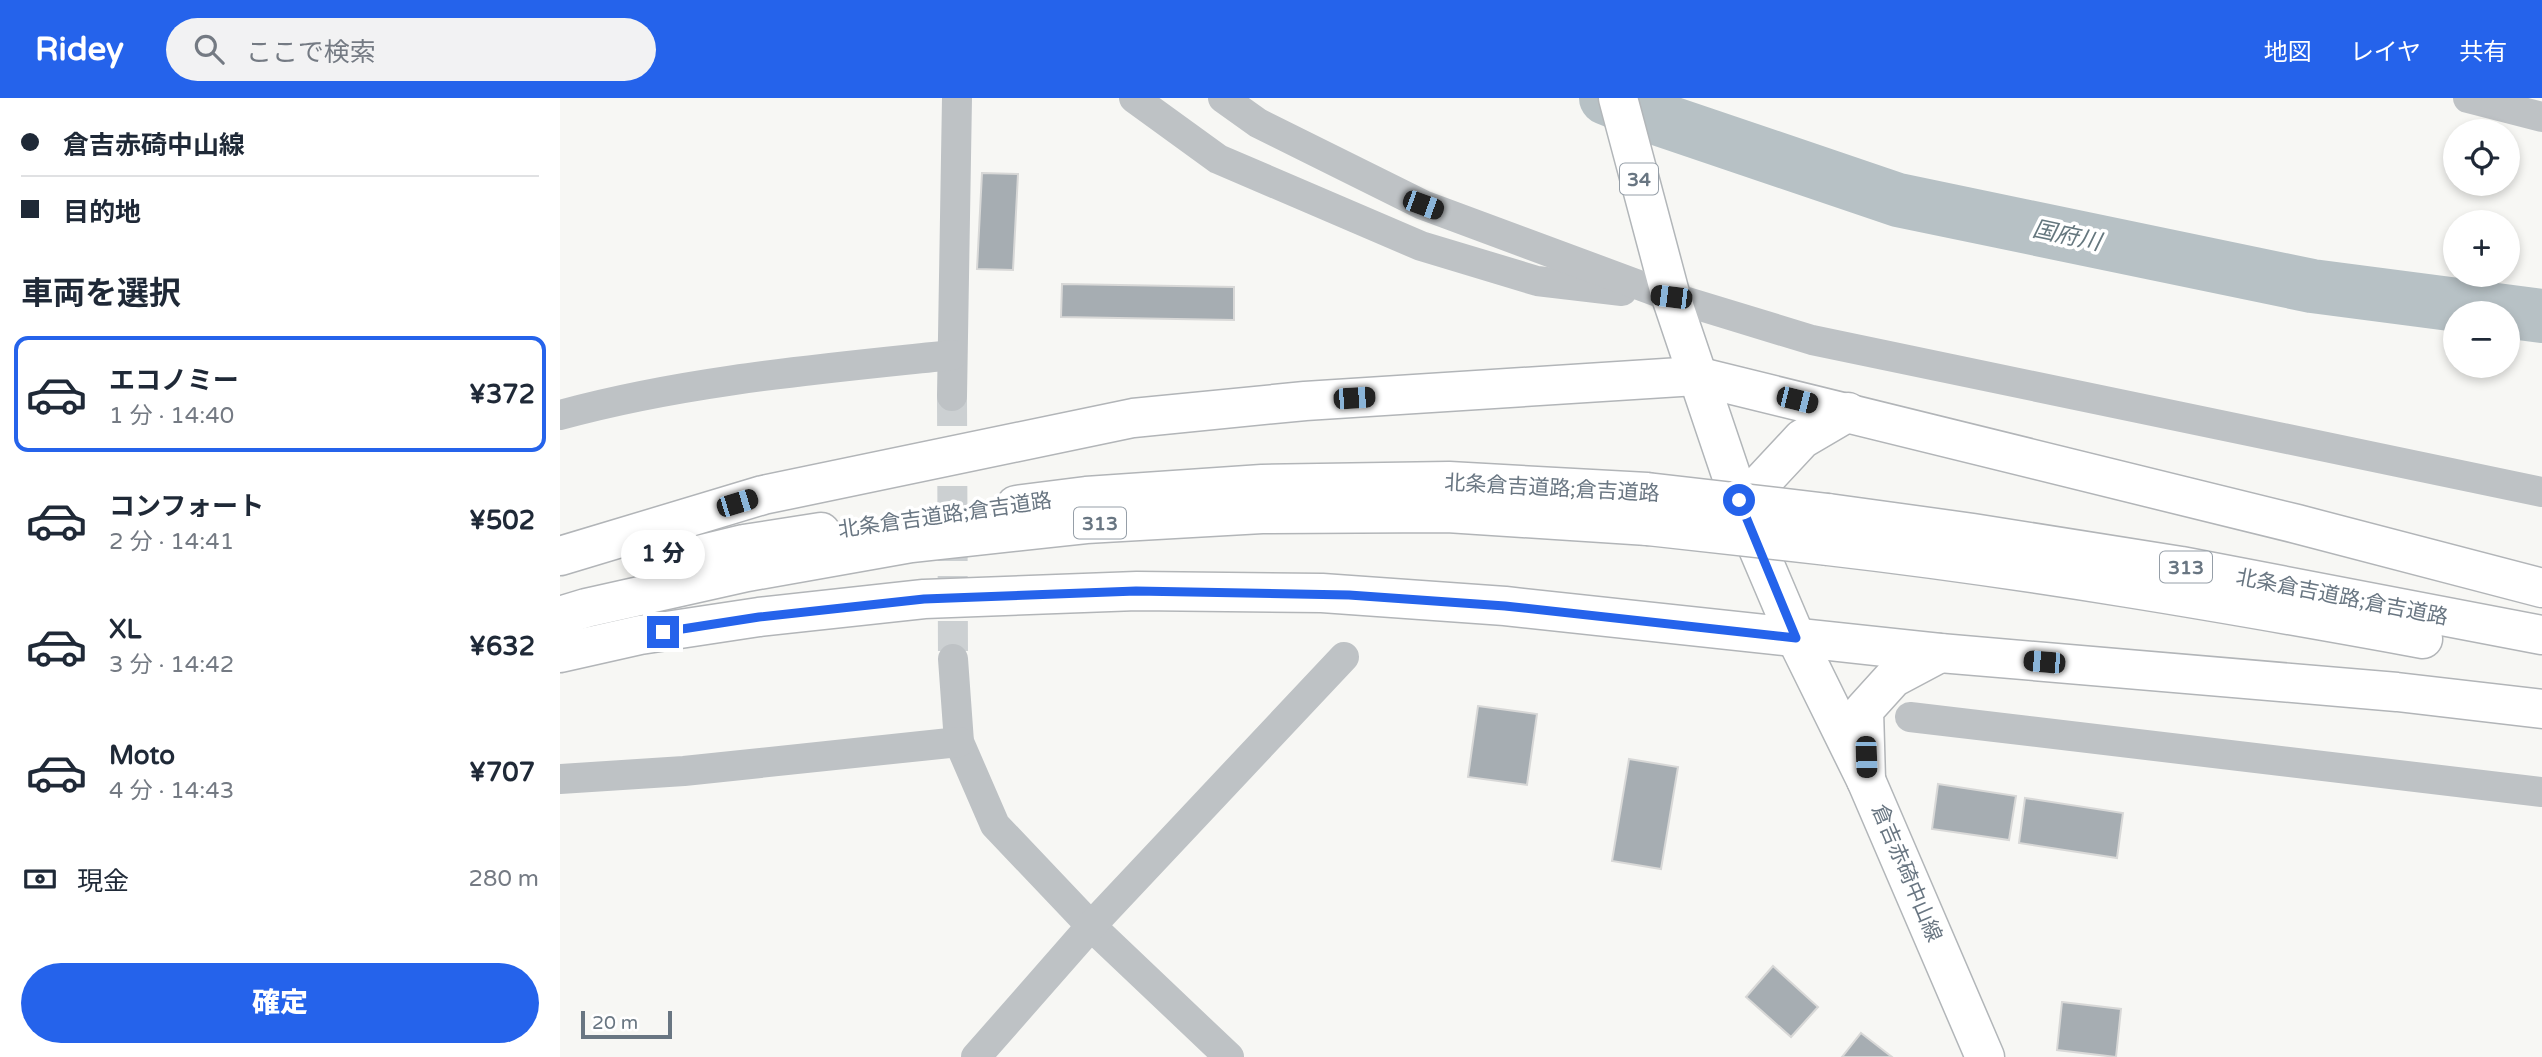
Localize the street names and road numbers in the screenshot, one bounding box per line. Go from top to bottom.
road number: 34 [1620,164,1658,194]
street label: 北条倉吉道路;倉吉道路 [1444,470,1660,507]
street label: 北条倉吉道路;倉吉道路 [837,488,1053,543]
road number: 313 [1074,508,1126,538]
road number: 313 [2160,552,2212,582]
street label: 北条倉吉道路;倉吉道路 [2234,565,2450,630]
street label: 倉吉赤碕中山線 [1866,801,1947,946]

